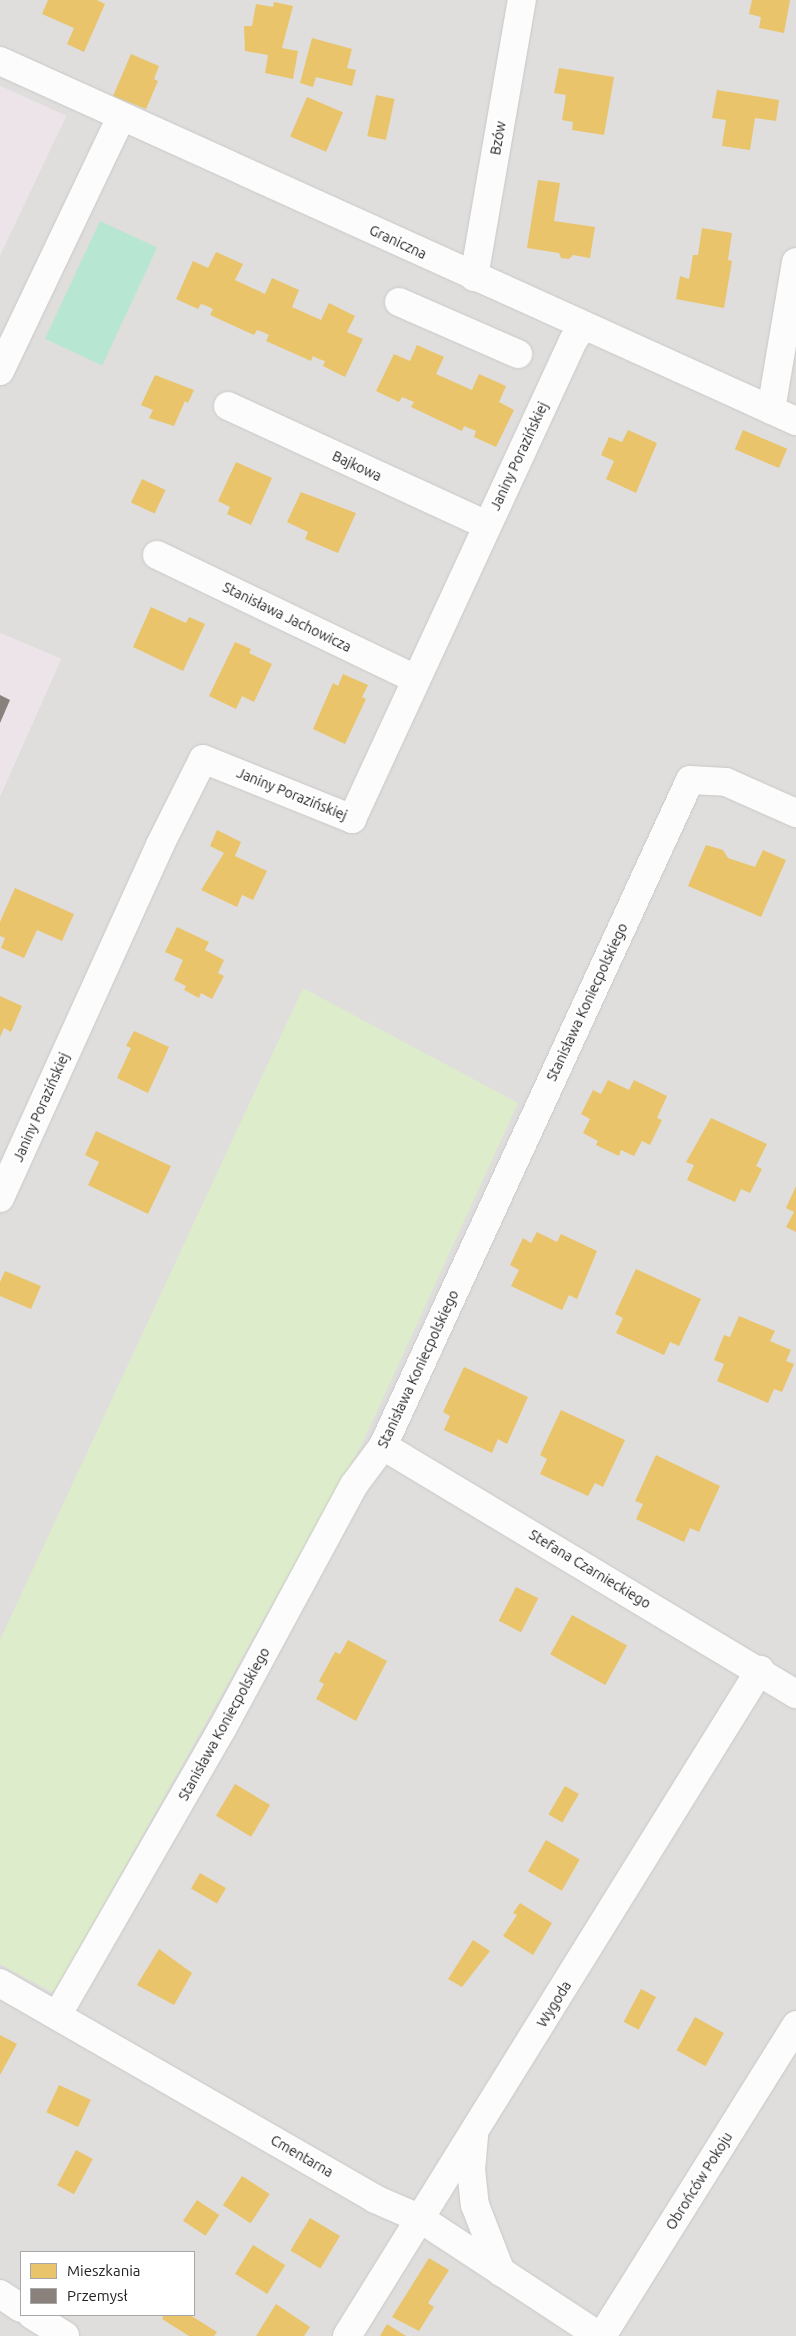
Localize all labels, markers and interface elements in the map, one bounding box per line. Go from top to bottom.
street label: Bzów [487,120,509,156]
street label: Graniczna [367,221,429,263]
street label: Janiny Porazińskiej [487,399,551,513]
street label: Bajkowa [330,447,384,485]
street label: Stanisława Jachowicza [220,579,354,655]
street label: Janiny Porazińskiej [234,764,350,824]
street label: Stanisława Koniecpolskiego [543,920,631,1084]
street label: Janiny Porazińskiej [9,1050,73,1164]
street label: Stanisława Koniecpolskiego [374,1287,462,1451]
street label: Stefana Czarnieckiego [526,1526,654,1612]
street label: Stanisława Koniecpolskiego [175,1645,273,1803]
street label: Wygoda [533,1978,575,2030]
street label: Obrońców Pokoju [662,2129,736,2233]
street label: Cmentarna [268,2131,336,2181]
legend [20,2251,195,2316]
text: Mieszkania [67,2262,141,2279]
text: Przemysł [67,2287,127,2304]

